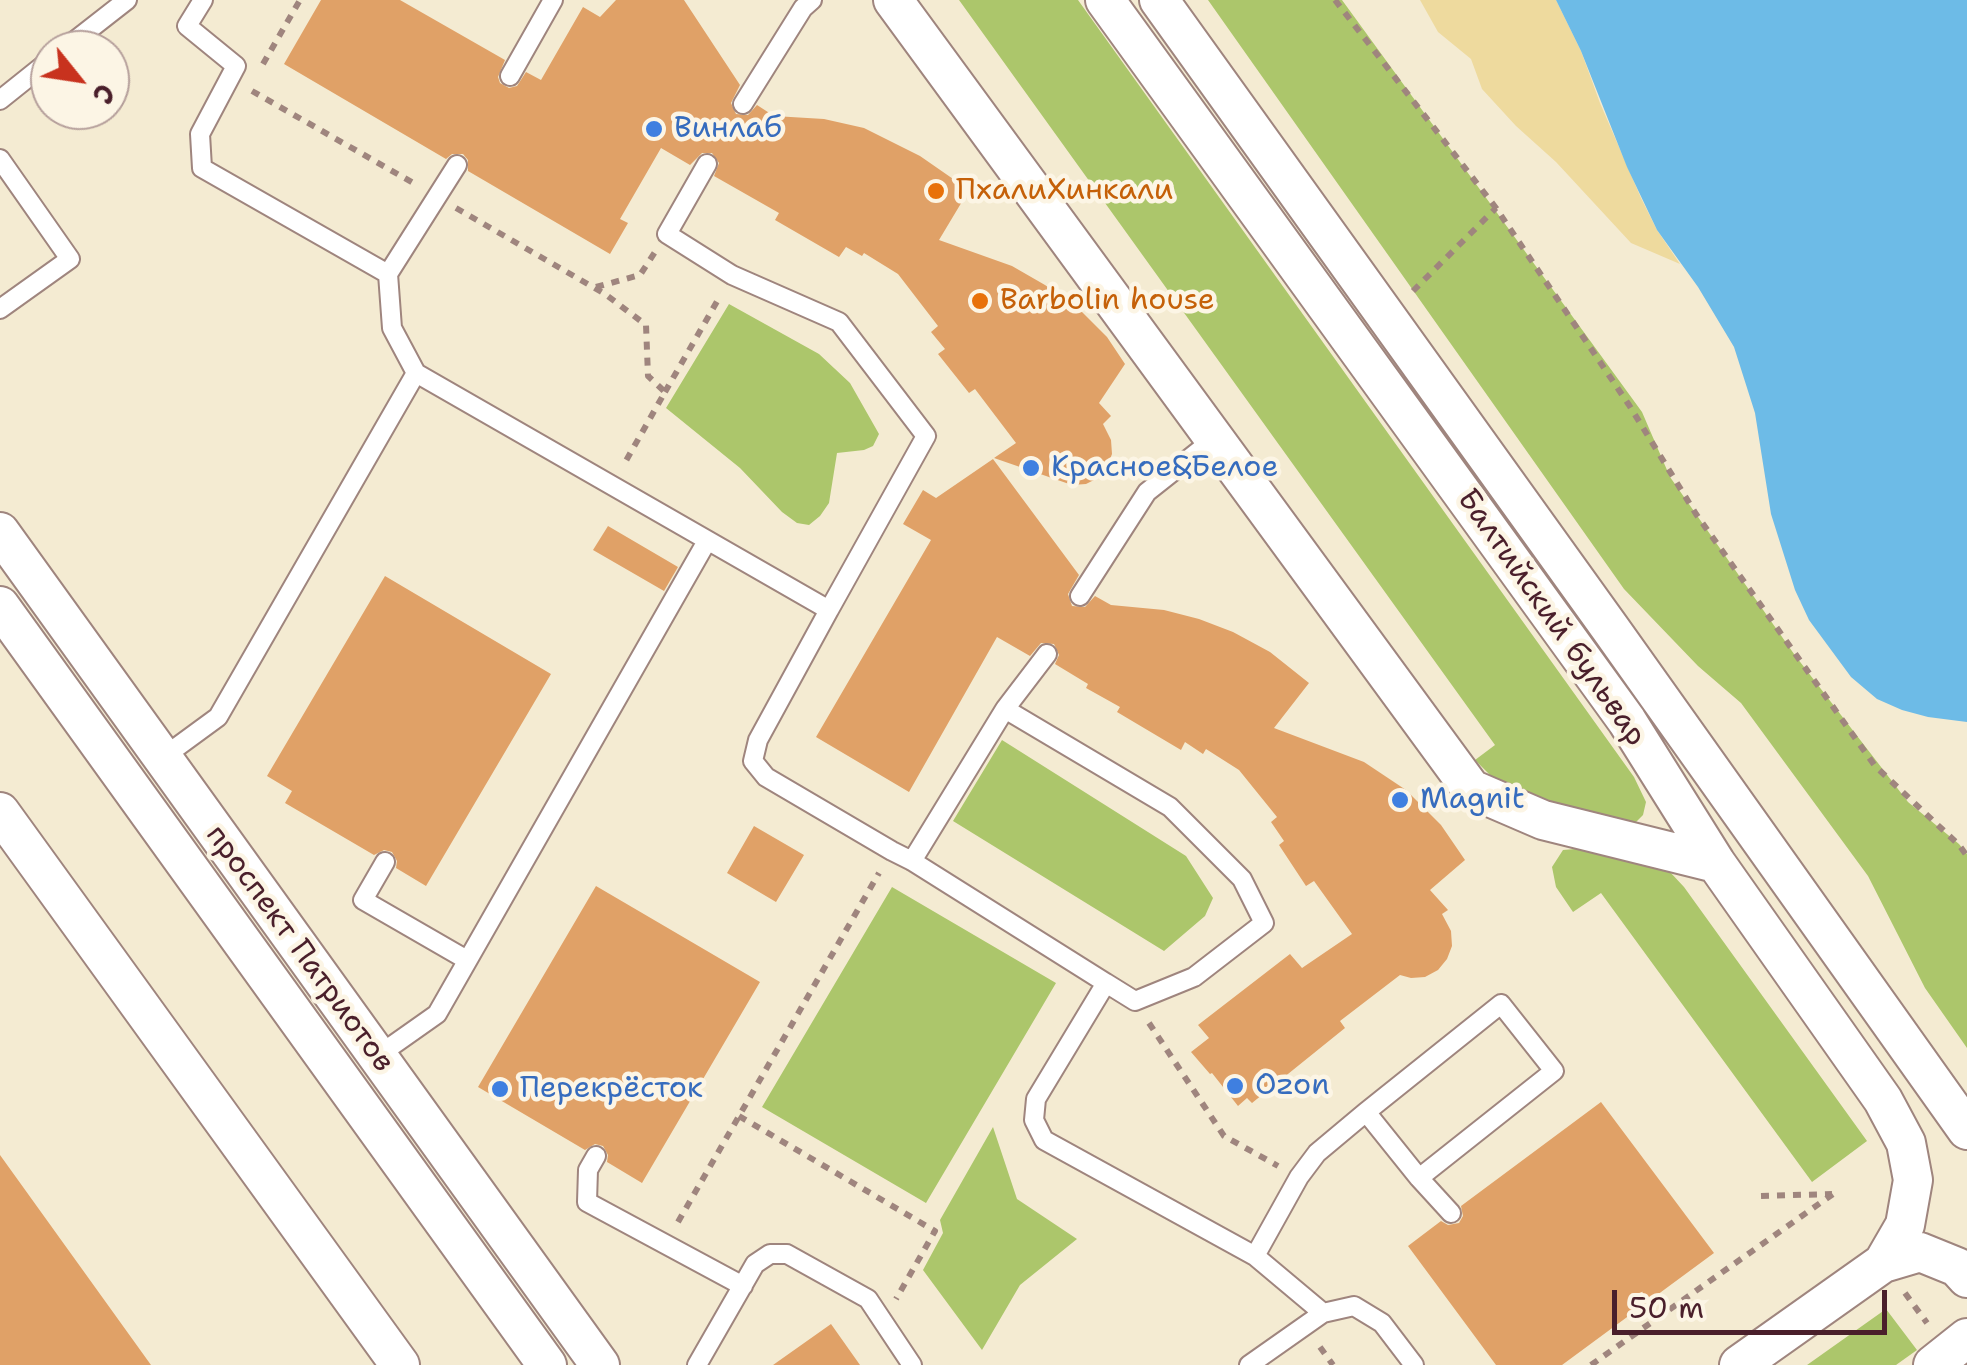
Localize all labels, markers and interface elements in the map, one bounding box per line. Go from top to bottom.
north arrow [30,30,130,130]
text: С [83,77,125,111]
place label: Винлаб [674,111,782,147]
marker: Винлаб [643,118,665,140]
place label: ПхалиХинкали [956,173,1173,209]
marker: ПхалиХинкали [925,180,947,202]
place label: Barbolin house [1000,283,1215,319]
marker: Barbolin house [969,290,991,312]
place label: Красное&Белое [1051,450,1278,486]
marker: Красное&Белое [1020,457,1042,479]
street label: Балтийский бульвар [1449,483,1653,753]
place label: Magnit [1420,782,1525,818]
marker: Magnit [1389,789,1411,811]
street label: проспект Патриотов [197,818,401,1080]
place label: Ozon [1255,1068,1330,1104]
place label: Перекрёсток [520,1071,703,1107]
marker: Ozon [1224,1075,1246,1097]
marker: Перекрёсток [489,1078,511,1100]
scale bar [1617,1270,1892,1332]
text: 50 m [1629,1287,1704,1328]

